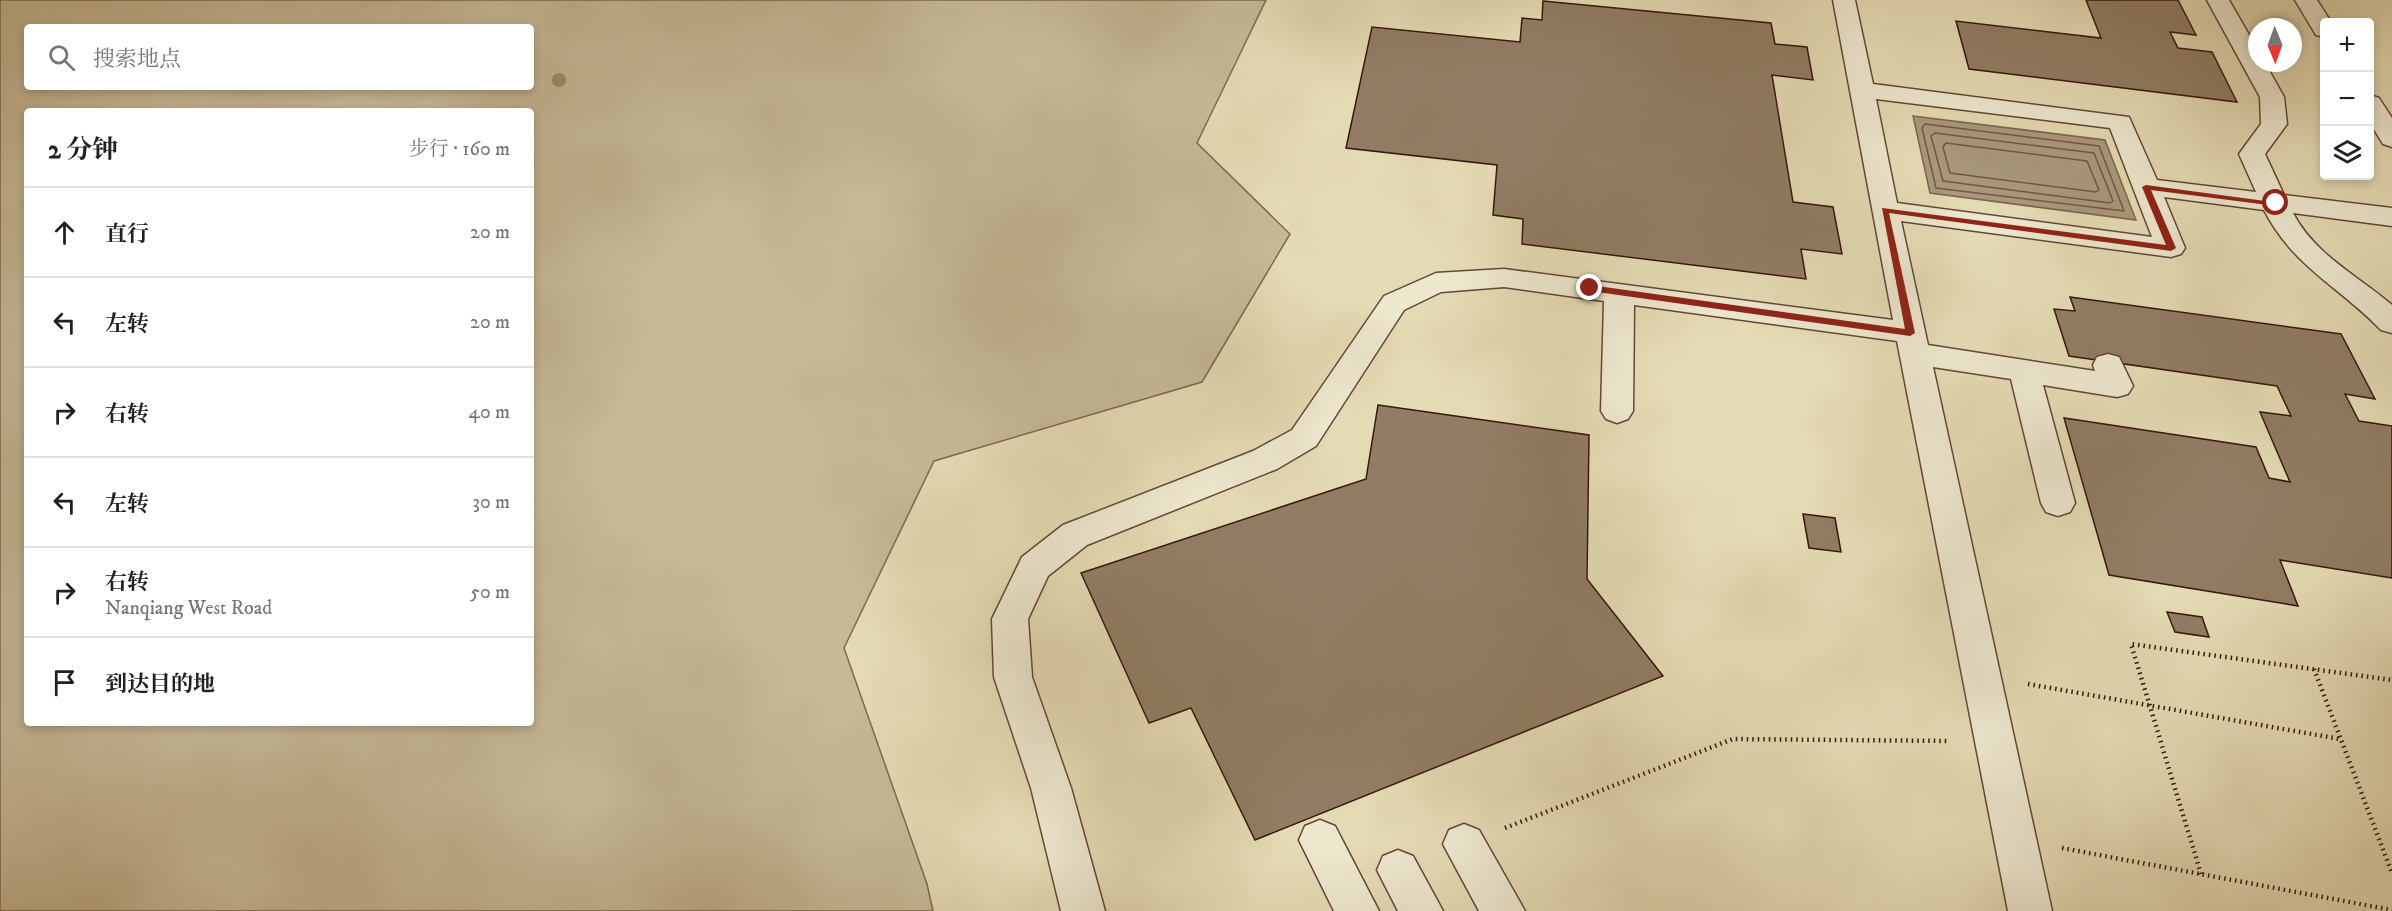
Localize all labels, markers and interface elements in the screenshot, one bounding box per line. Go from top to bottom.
north arrow [2248,18,2302,72]
map controls [2320,18,2374,180]
button: + [2320,18,2374,72]
search box [24,24,534,90]
icon: search [45,41,78,74]
text: 搜索地点 [93,46,181,73]
button: − [2320,72,2374,126]
button: layers [2320,126,2374,180]
text: 2 分钟 [48,134,118,167]
text: 步行 · 160 m [409,137,510,162]
route start [2262,189,2288,215]
icon: ahead [48,216,81,249]
text: 20 m [470,220,510,245]
text: 直行 [105,221,149,248]
route end [1576,274,1602,300]
icon: left [48,306,81,339]
text: 20 m [470,310,510,335]
text: 左转 [105,311,149,338]
icon: right [48,396,81,429]
text: 40 m [468,400,510,425]
text: 右转 [105,401,149,428]
icon: left [48,486,81,519]
text: 30 m [472,490,510,515]
text: 左转 [105,491,149,518]
text: 右转 [105,569,149,596]
icon: right [48,576,81,609]
text: 50 m [470,580,510,605]
text: Nanqiang West Road [105,596,272,621]
icon: arrive [48,666,81,699]
text: 到达目的地 [105,671,215,698]

